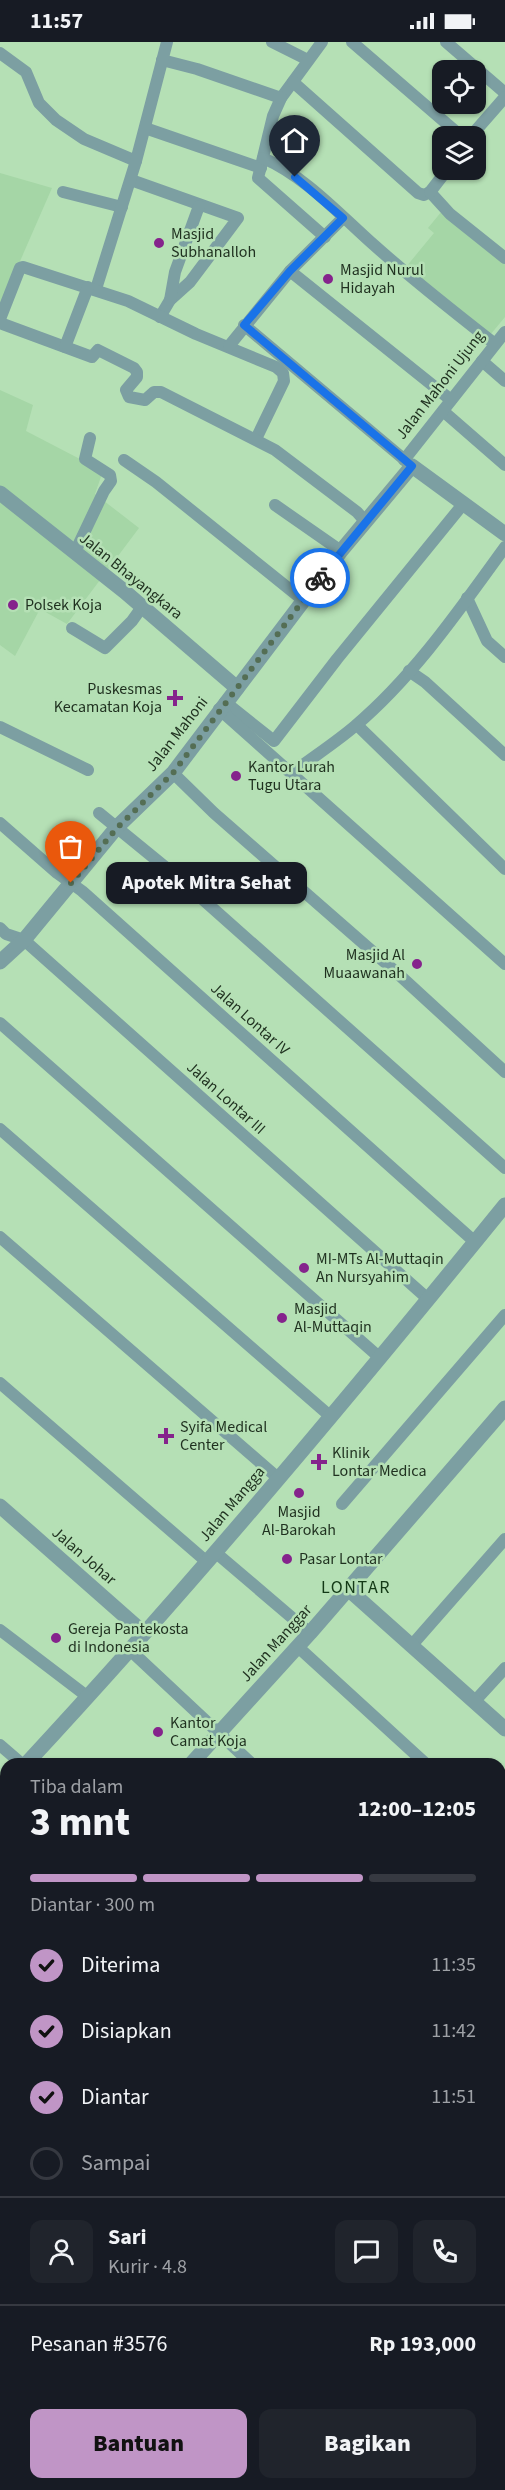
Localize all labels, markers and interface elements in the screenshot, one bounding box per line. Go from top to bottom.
text: 11:57 [30,5,83,37]
map controls [432,60,486,180]
button: locate [432,60,486,114]
pin [269,115,320,177]
icon: home [278,124,311,157]
button: layers [432,126,486,180]
place label: Masjid Subhanalloh [171,223,256,263]
marker: Masjid Subhanalloh [152,236,166,250]
place label: Masjid Nurul Hidayah [340,259,424,299]
marker: Masjid Nurul Hidayah [321,272,335,286]
street label: Jalan Mahoni Ujung [391,326,489,444]
street label: Jalan Bhayangkara [75,527,187,625]
courier [290,548,350,608]
icon: bike [304,562,337,595]
place label: Polsek Koja [25,594,102,616]
marker: Polsek Koja [6,598,20,612]
place label: Puskesmas Kecamatan Koja [54,678,162,718]
marker: Puskesmas Kecamatan Koja [166,689,184,707]
street label: Jalan Mahoni [141,692,213,776]
place label: Kantor Lurah Tugu Utara [248,756,335,796]
marker: Kantor Lurah Tugu Utara [229,769,243,783]
pin [45,821,96,883]
icon: bag [54,830,87,863]
callout: Apotek Mitra Sehat [107,862,308,904]
text: Apotek Mitra Sehat [122,869,291,897]
place label: Masjid Al Muaawanah [324,944,405,984]
marker: Masjid Al Muaawanah [410,957,424,971]
street label: Jalan Lontar IV [206,978,295,1061]
street label: Jalan Lontar III [182,1057,270,1139]
place label: MI-MTs Al-Muttaqin An Nursyahim [316,1248,444,1288]
marker: MI-MTs Al-Muttaqin An Nursyahim [297,1261,311,1275]
place label: Masjid Al-Muttaqin [294,1298,372,1338]
marker: Masjid Al-Muttaqin [275,1311,289,1325]
place label: Syifa Medical Center [180,1416,267,1456]
marker: Syifa Medical Center [157,1427,175,1445]
place label: Klinik Lontar Medica [332,1442,426,1482]
marker: Klinik Lontar Medica [310,1453,328,1471]
street label: Jalan Mangga [194,1462,270,1546]
marker: Masjid Al-Barokah [292,1486,306,1500]
place label: Masjid Al-Barokah [262,1501,336,1541]
street label: Jalan Johar [47,1522,121,1590]
place label: Pasar Lontar [299,1548,383,1570]
marker: Pasar Lontar [280,1552,294,1566]
district label: LONTAR [321,1575,391,1600]
street label: Jalan Manggar [235,1599,317,1687]
place label: Gereja Pantekosta di Indonesia [68,1618,188,1658]
marker: Gereja Pantekosta di Indonesia [49,1631,63,1645]
place label: Kantor Camat Koja [170,1712,247,1752]
marker: Kantor Camat Koja [151,1725,165,1739]
text: Tiba dalam [30,1773,123,1801]
text: 12:00–12:05 [358,1793,476,1825]
text: 3 mnt [30,1795,130,1851]
text: Diantar · 300 m [30,1891,155,1919]
icon: check [30,1949,63,1982]
text: Diterima [81,1949,160,1981]
text: 11:35 [431,1951,476,1979]
icon: check [30,2015,63,2048]
text: Disiapkan [81,2015,172,2047]
text: 11:42 [431,2017,476,2045]
icon: check [30,2081,63,2114]
text: Diantar [81,2081,149,2113]
text: 11:51 [431,2083,476,2111]
text: Sampai [81,2147,150,2179]
button: person [30,2220,93,2283]
button: chat [335,2220,398,2283]
button: phone [413,2220,476,2283]
text: Sari [108,2221,147,2253]
text: Kurir · 4.8 [108,2253,187,2281]
text: Pesanan #3576 [30,2328,167,2360]
text: Rp 193,000 [369,2328,476,2360]
button: Bantuan [30,2409,247,2478]
button: Bagikan [259,2409,476,2478]

